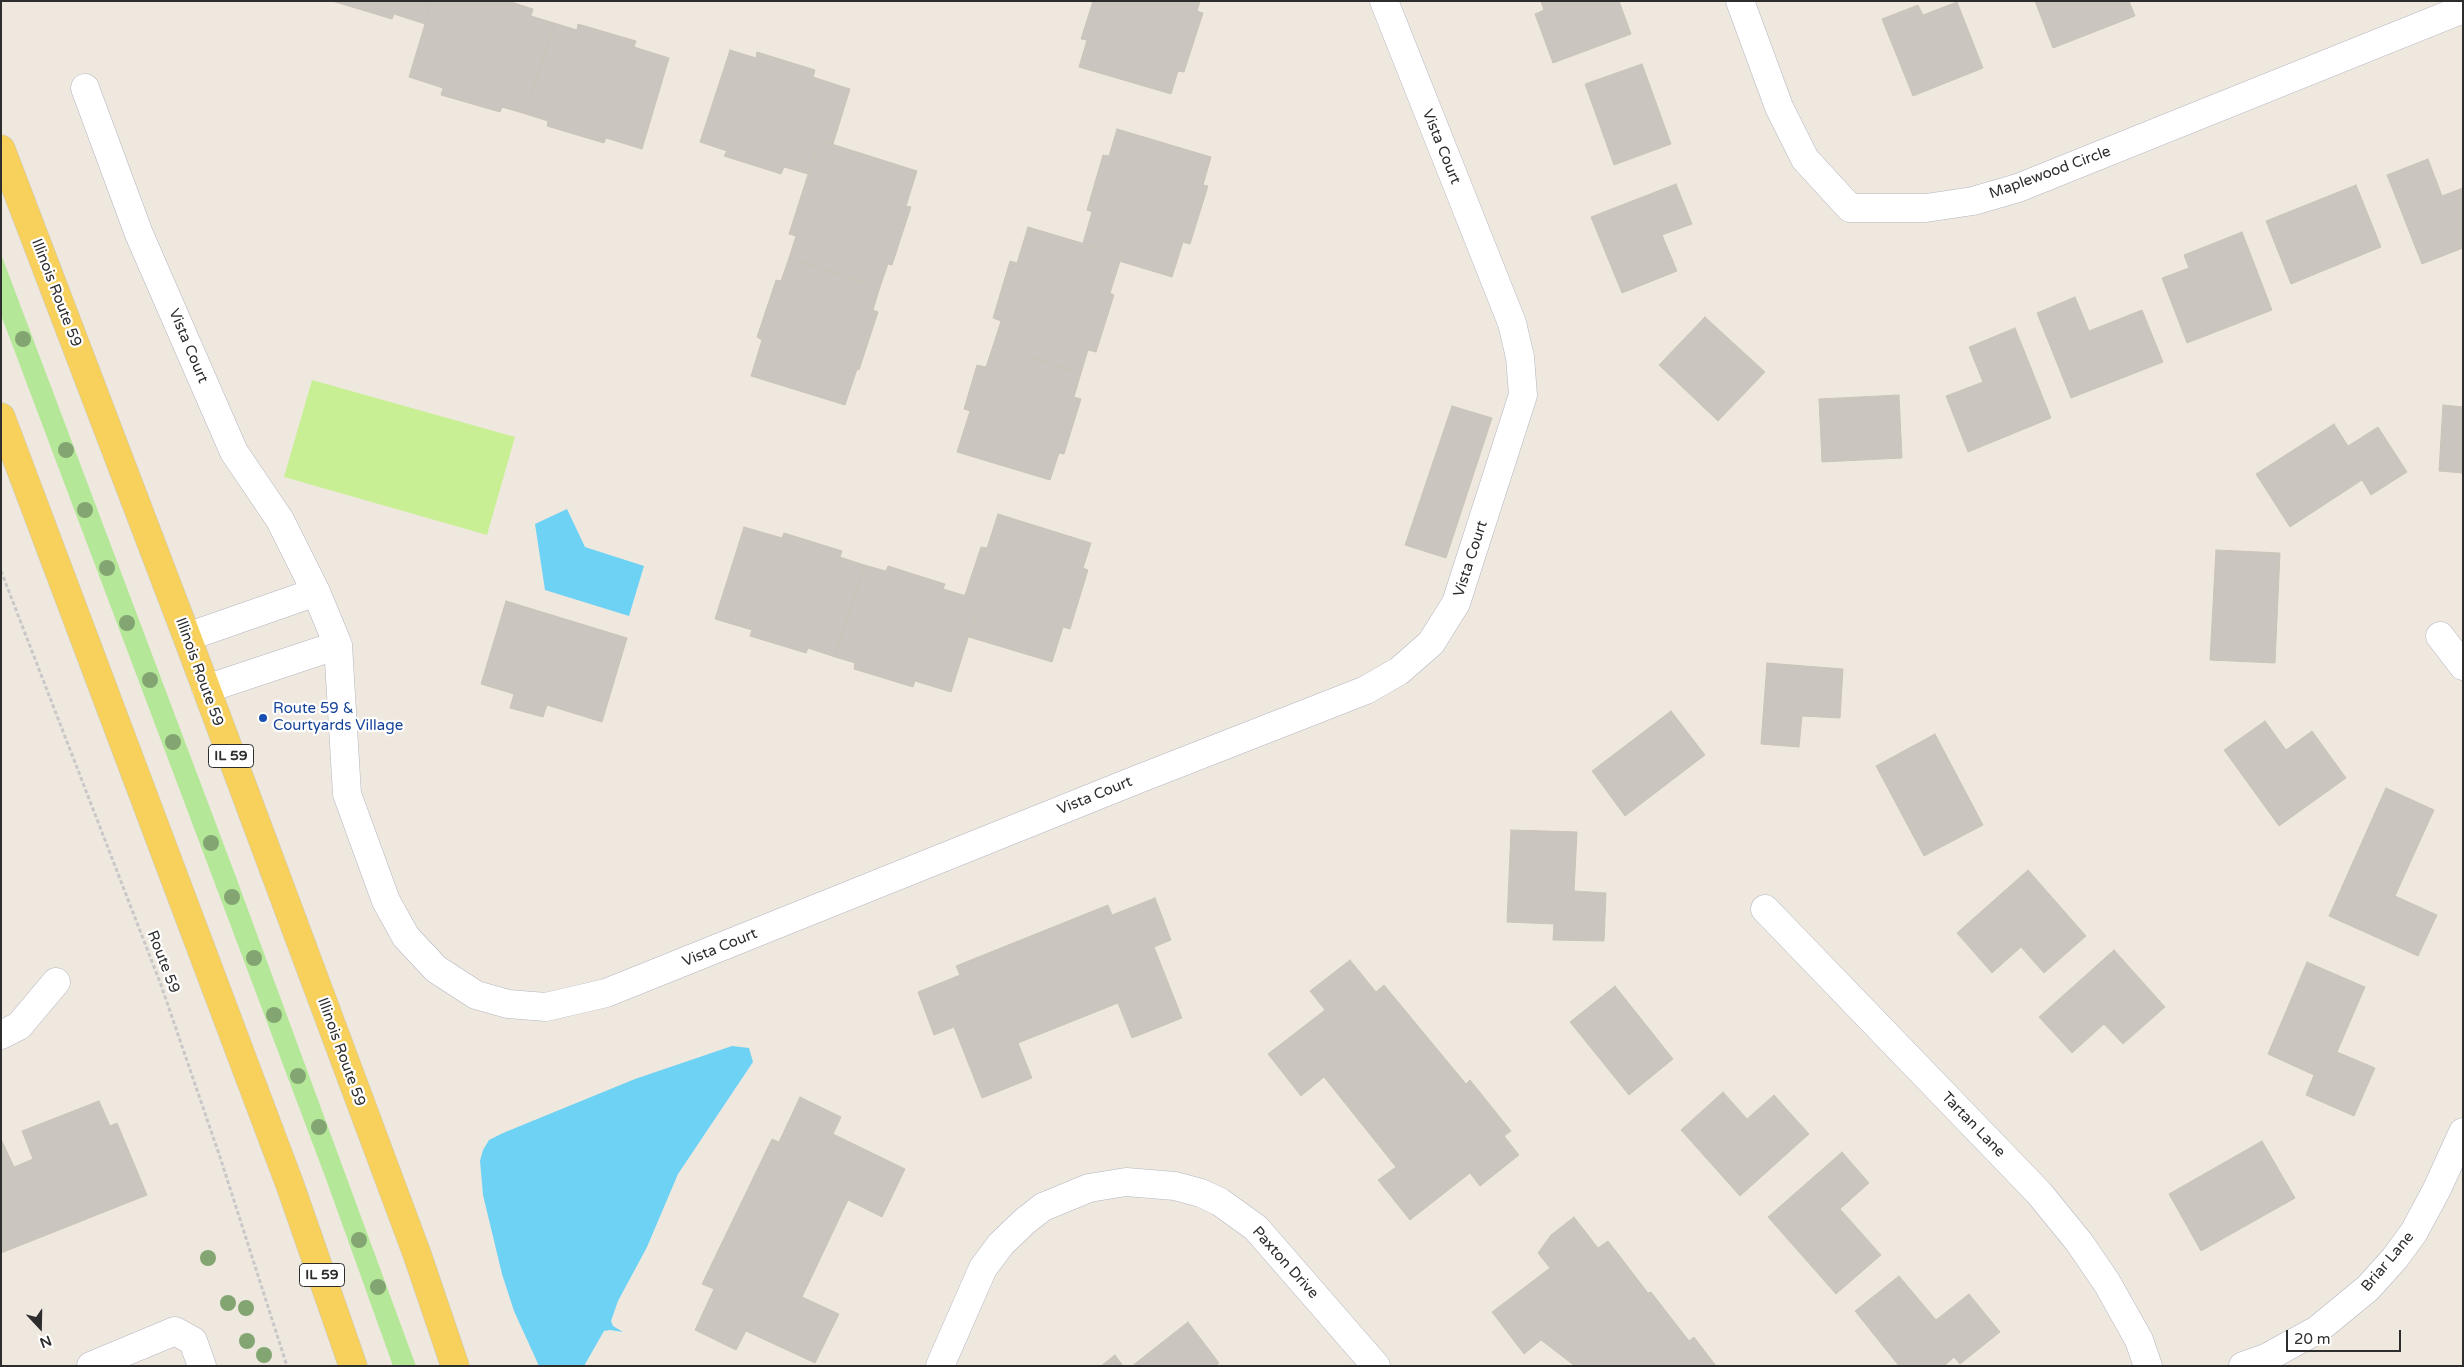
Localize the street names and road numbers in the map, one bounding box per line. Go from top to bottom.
street label: Vista Court [1418,107,1464,187]
street label: Maplewood Circle [1987,143,2113,203]
street label: Illinois Route 59 [27,236,85,350]
street label: Vista Court [164,306,212,386]
street label: Vista Court [1450,519,1492,599]
street label: Illinois Route 59 [171,615,227,729]
road number: IL 59 [208,744,254,768]
street label: Vista Court [1055,773,1135,819]
street label: Vista Court [680,925,760,971]
street label: Route 59 [143,928,183,996]
street label: Illinois Route 59 [313,995,369,1109]
street label: Tartan Lane [1937,1089,2009,1161]
street label: Paxton Drive [1248,1223,1322,1303]
street label: Briar Lane [2358,1228,2418,1296]
road number: IL 59 [300,1264,344,1286]

